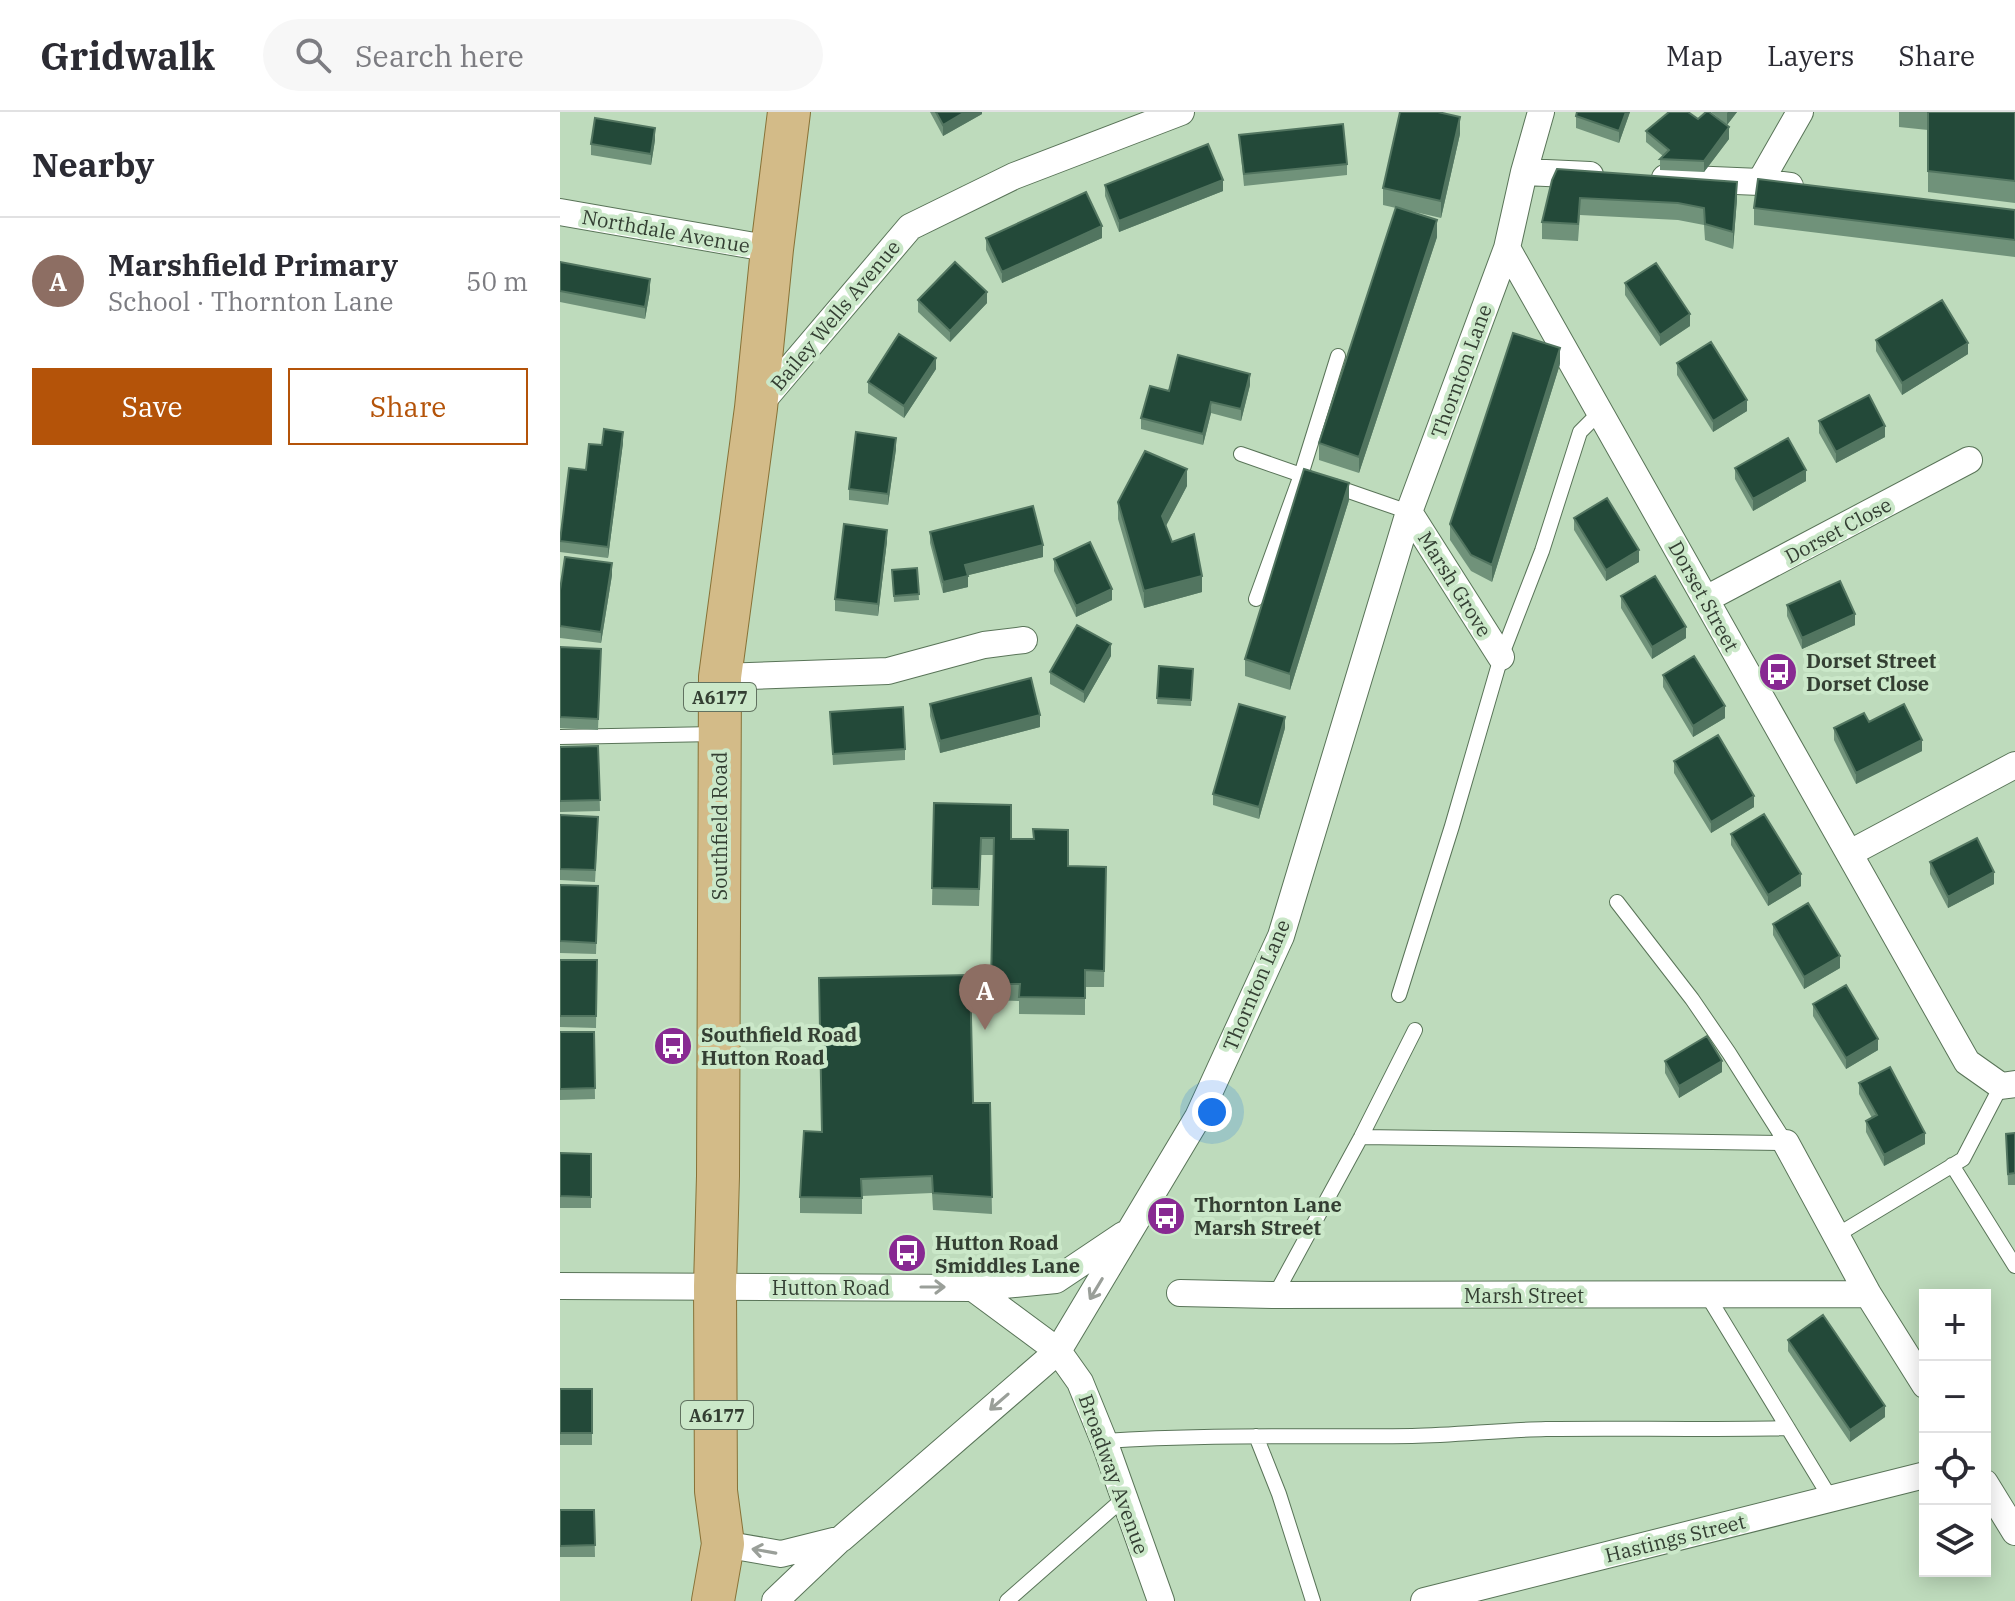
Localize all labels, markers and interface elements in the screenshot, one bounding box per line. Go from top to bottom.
search box [263,19,823,91]
text: Gridwalk [40,31,215,80]
icon: search [291,33,335,77]
text: Search here [355,36,524,75]
text: Map [1666,37,1723,74]
text: Layers [1767,37,1854,74]
text: Share [1898,37,1975,74]
text: Nearby [32,142,154,186]
street label: Northdale Avenue [580,203,752,259]
street label: Bailey Wells Avenue [764,234,906,396]
text: Marshfield Primary [108,245,398,284]
text: A [49,264,67,298]
text: 50 m [466,264,528,298]
text: School · Thornton Lane [108,284,393,318]
street label: Thornton Lane [1424,300,1498,442]
button: Save [32,368,272,445]
button: Share [288,368,528,445]
street label: Dorset Close [1780,491,1896,569]
street label: Marsh Grove [1412,526,1498,642]
street label: Dorset Street [1662,536,1746,656]
place label: Dorset Street Dorset Close [1806,647,1937,697]
bus stop icon: Dorset Street Dorset Close [1757,651,1799,693]
road number: A6177 [684,683,756,711]
street label: Southfield Road [706,752,733,900]
street label: Thornton Lane [1216,915,1296,1055]
pin: A [959,964,1011,1030]
place label: Southfield Road Hutton Road [701,1021,857,1071]
bus stop icon: Southfield Road Hutton Road [652,1025,694,1067]
your location [1192,1092,1232,1132]
place label: Thornton Lane Marsh Street [1194,1191,1342,1241]
bus stop icon: Thornton Lane Marsh Street [1145,1195,1187,1237]
place label: Hutton Road Smiddles Lane [935,1229,1080,1279]
bus stop icon: Hutton Road Smiddles Lane [886,1232,928,1274]
street label: Hutton Road [772,1274,890,1301]
one-way arrow [1088,1277,1104,1300]
one-way arrow [919,1279,946,1295]
street label: Marsh Street [1464,1282,1584,1309]
map controls [1919,1289,1991,1577]
button: + [1919,1289,1991,1361]
button: − [1919,1361,1991,1433]
street label: Broadway Avenue [1072,1390,1156,1558]
one-way arrow [990,1393,1010,1411]
road number: A6177 [681,1401,753,1429]
button: locate [1919,1433,1991,1505]
button: layers [1919,1505,1991,1577]
street label: Hastings Street [1602,1507,1748,1569]
one-way arrow [752,1542,777,1557]

